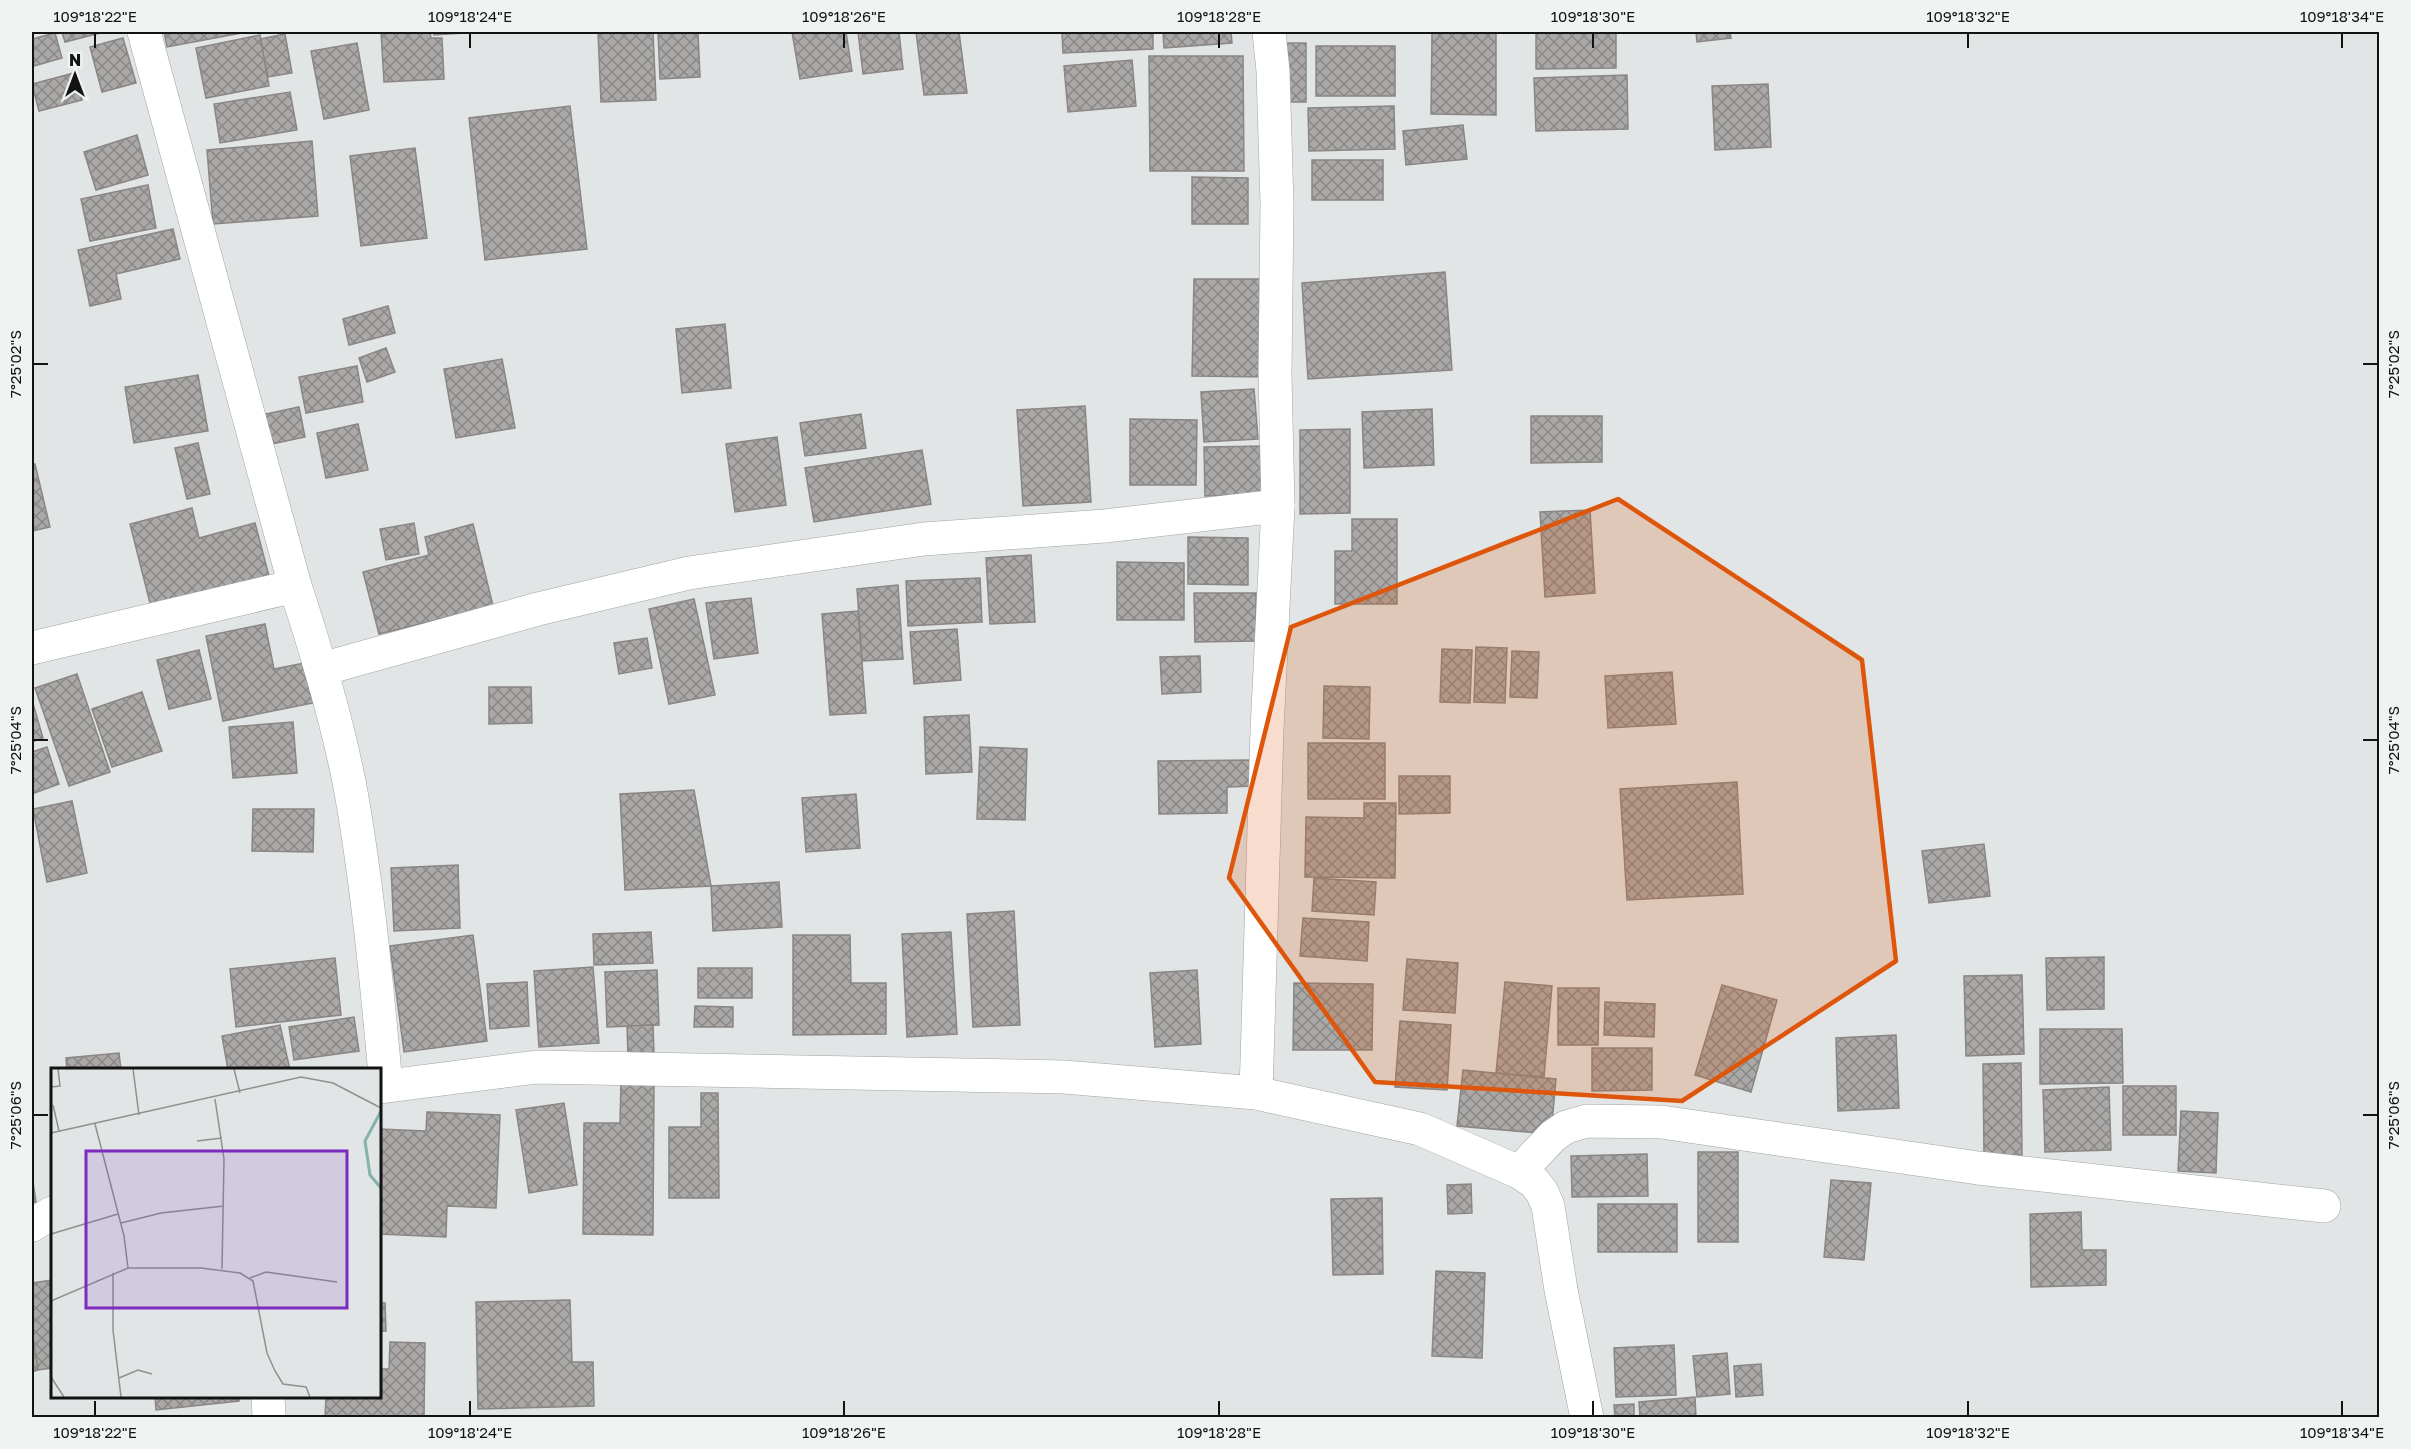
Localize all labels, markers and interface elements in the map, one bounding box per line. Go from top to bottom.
text: 109°18'22"E [53,7,137,25]
text: 109°18'24"E [428,7,512,25]
text: 109°18'26"E [802,7,886,25]
text: 109°18'28"E [1177,7,1261,25]
text: 109°18'30"E [1551,7,1635,25]
text: 109°18'32"E [1926,7,2010,25]
text: 109°18'34"E [2300,7,2384,25]
north arrow [45,45,105,105]
text: N [69,50,81,70]
text: 7°25'02"S [6,330,24,398]
text: 7°25'02"S [2384,330,2402,398]
text: 7°25'04"S [6,706,24,774]
text: 7°25'04"S [2384,706,2402,774]
inset map [51,1068,381,1398]
text: 7°25'06"S [6,1081,24,1149]
text: 7°25'06"S [2384,1081,2402,1149]
text: 109°18'22"E [53,1423,137,1441]
text: 109°18'24"E [428,1423,512,1441]
text: 109°18'26"E [802,1423,886,1441]
text: 109°18'28"E [1177,1423,1261,1441]
text: 109°18'30"E [1551,1423,1635,1441]
text: 109°18'32"E [1926,1423,2010,1441]
text: 109°18'34"E [2300,1423,2384,1441]

